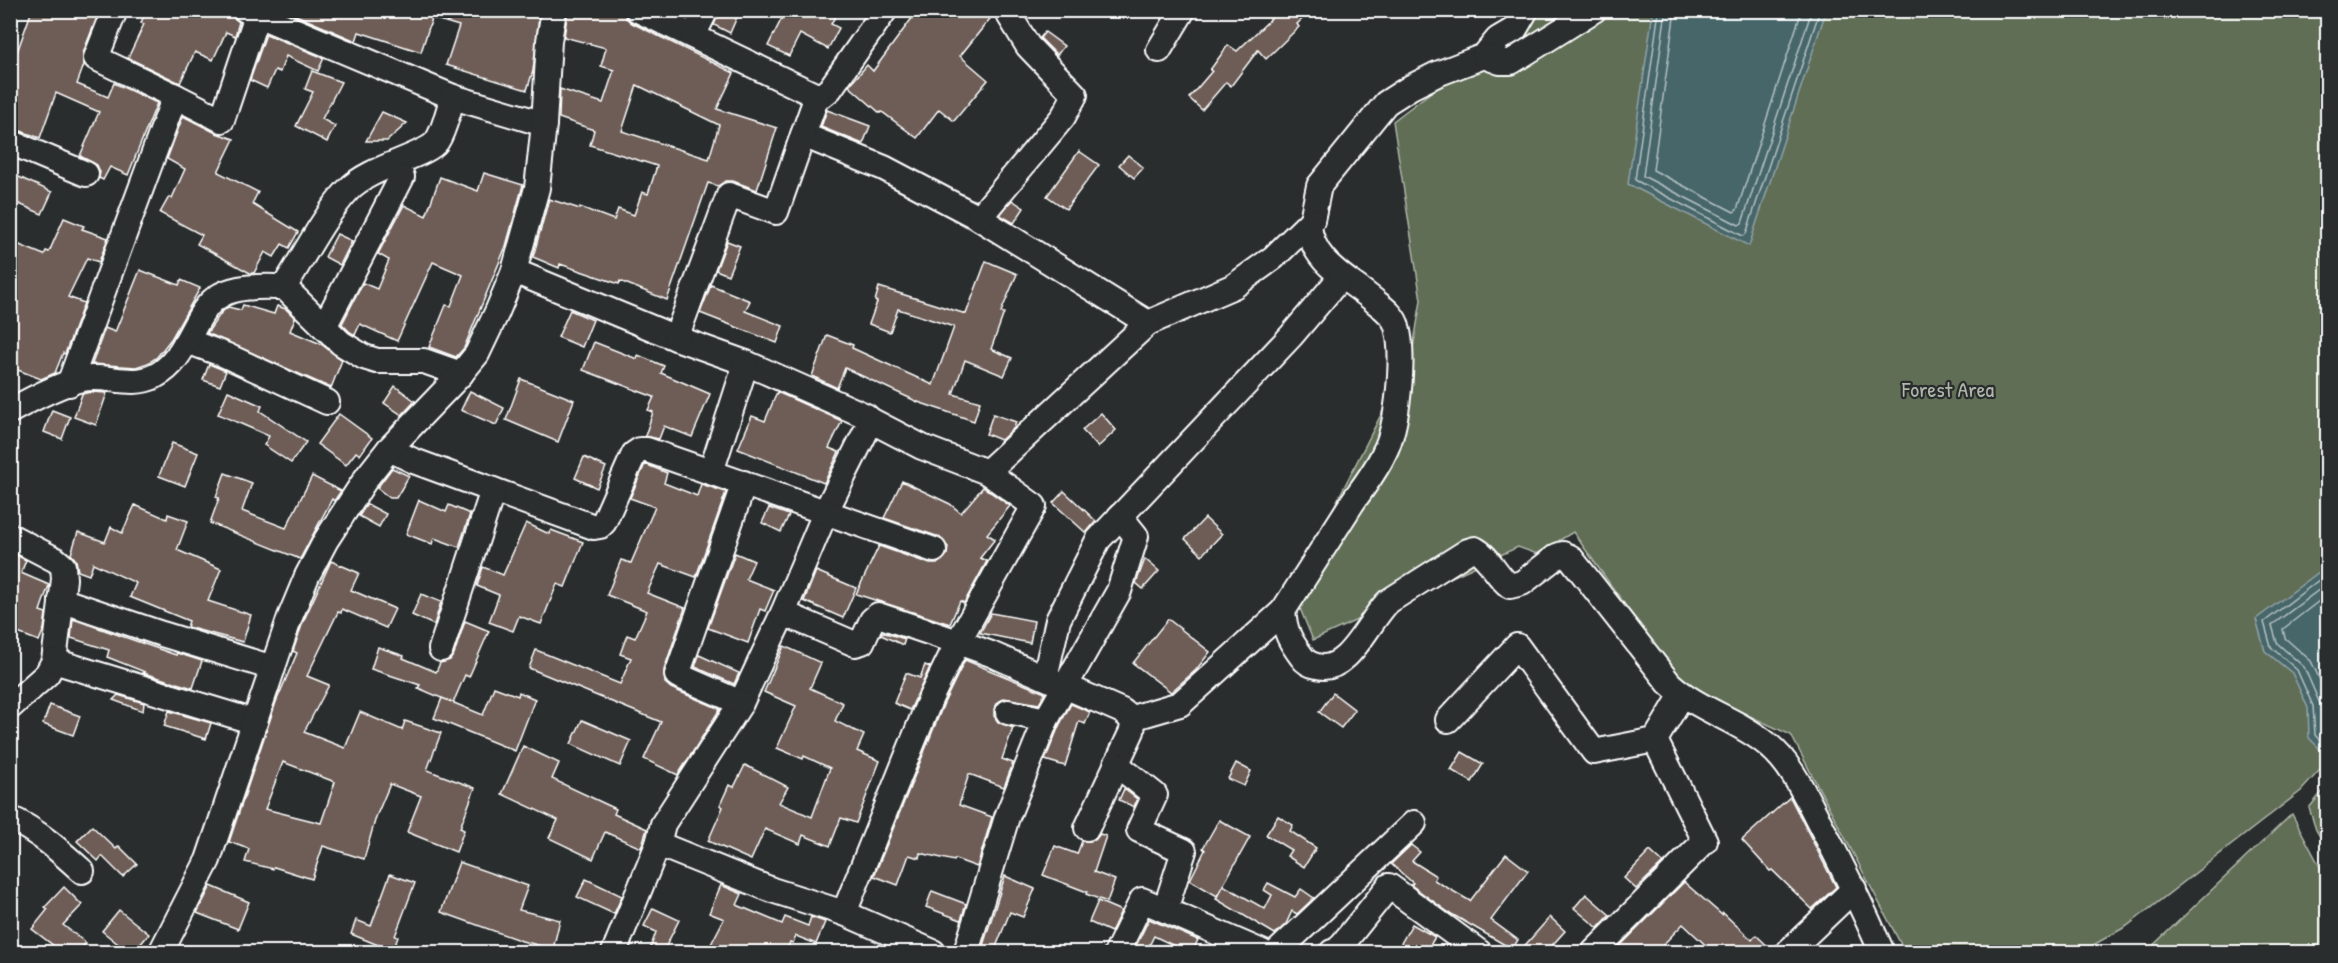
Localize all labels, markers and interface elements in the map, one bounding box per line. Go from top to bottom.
park label: Forest Area [1901,374,1994,404]

